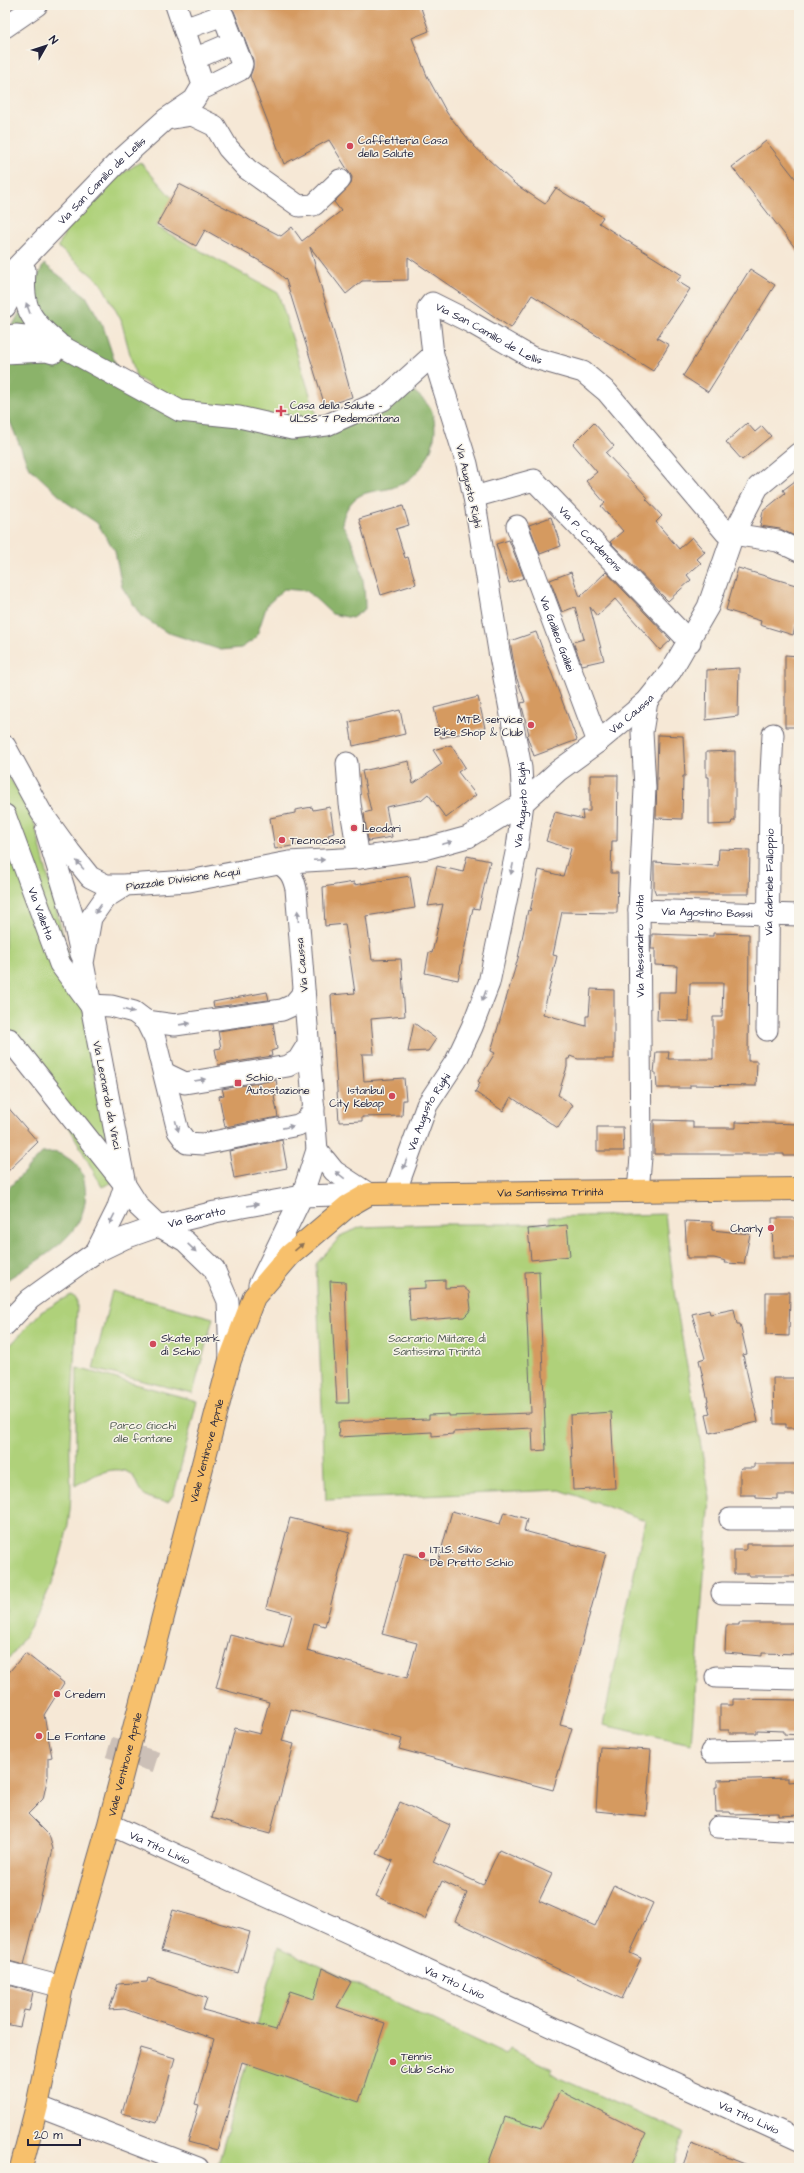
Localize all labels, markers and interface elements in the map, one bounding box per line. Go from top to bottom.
north arrow [26,26,66,66]
text: N [45,33,61,47]
street label: Via San Camillo de Lellis [54,133,149,228]
place label: Caffetteria Casa della Salute [358,133,448,161]
marker: Caffetteria Casa della Salute [345,141,355,151]
street label: Via San Camillo de Lellis [433,299,545,368]
one-way arrow [25,302,31,314]
place label: Casa della Salute - ULSS 7 Pedemontana [290,398,400,426]
marker: Casa della Salute - ULSS 7 Pedemontana [275,405,287,417]
street label: Via Augusto Righi [451,443,486,530]
street label: Via P. Cordenons [555,503,626,575]
street label: Via Galileo Galilei [536,594,578,674]
street label: Via Caussa [606,691,657,737]
place label: MTB service Bike Shop & Club [434,712,523,740]
marker: MTB service Bike Shop & Club [526,720,536,730]
street label: Via Augusto Righi [510,761,531,849]
place label: Leodari [362,821,401,836]
marker: Leodari [349,823,359,833]
street label: Via Gabriele Falloppio [761,828,777,936]
place label: Tecnocasa [290,833,346,848]
marker: Tecnocasa [277,835,287,845]
one-way arrow [441,840,453,846]
one-way arrow [313,856,325,863]
one-way arrow [76,860,85,870]
one-way arrow [509,863,515,876]
street label: Piazzale Divisione Acqui [125,864,241,894]
street label: Via Valletta [25,885,58,942]
street label: Via Alessandro Volta [631,894,647,998]
street label: Via Agostino Bassi [661,903,753,921]
one-way arrow [94,904,102,914]
one-way arrow [294,910,301,922]
street label: Via Caussa [292,937,312,993]
one-way arrow [480,991,486,1003]
one-way arrow [123,1008,135,1014]
one-way arrow [179,1021,191,1027]
street label: Via Leonardo da Vinci [89,1040,125,1151]
place label: Schio - Autostazione [246,1070,310,1098]
street label: Via Augusto Righi [403,1070,454,1153]
one-way arrow [194,1077,206,1083]
marker: Schio - Autostazione [233,1078,243,1088]
place label: Istanbul City Kebap [329,1083,384,1112]
marker: Istanbul City Kebap [387,1091,397,1101]
one-way arrow [174,1120,180,1132]
one-way arrow [282,1124,294,1130]
one-way arrow [402,1158,408,1170]
one-way arrow [335,1171,345,1179]
street label: Via Santissima Trinità [497,1184,604,1200]
one-way arrow [247,1202,259,1208]
street label: Via Baratto [166,1203,227,1231]
one-way arrow [109,1214,116,1225]
place label: Charly [730,1221,763,1237]
marker: Charly [766,1223,776,1233]
one-way arrow [187,1243,197,1253]
one-way arrow [294,1243,304,1252]
place label: Skate park di Schio [161,1331,220,1359]
park label: Sacrario Militare di Santissima Trinità [388,1331,486,1359]
marker: Skate park di Schio [148,1339,158,1349]
street label: Viale Ventinove Aprile [186,1397,227,1504]
park label: Parco Giochi alle fontane [110,1418,176,1446]
place label: I.T.I.S. Silvio De Pretto Schio [430,1542,514,1570]
marker: I.T.I.S. Silvio De Pretto Schio [417,1550,427,1560]
place label: Credem [65,1687,105,1702]
marker: Credem [52,1689,62,1699]
street label: Viale Ventinove Aprile [104,1710,145,1818]
place label: Le Fontane [47,1729,106,1744]
marker: Le Fontane [34,1731,44,1741]
street label: Via Tito Livio [127,1827,193,1868]
street label: Via Tito Livio [422,1962,488,2003]
place label: Tennis Club Schio [401,2049,455,2077]
marker: Tennis Club Schio [388,2057,398,2067]
street label: Via Tito Livio [716,2097,783,2138]
scale bar [28,2121,80,2147]
text: 20 m [34,2127,63,2144]

